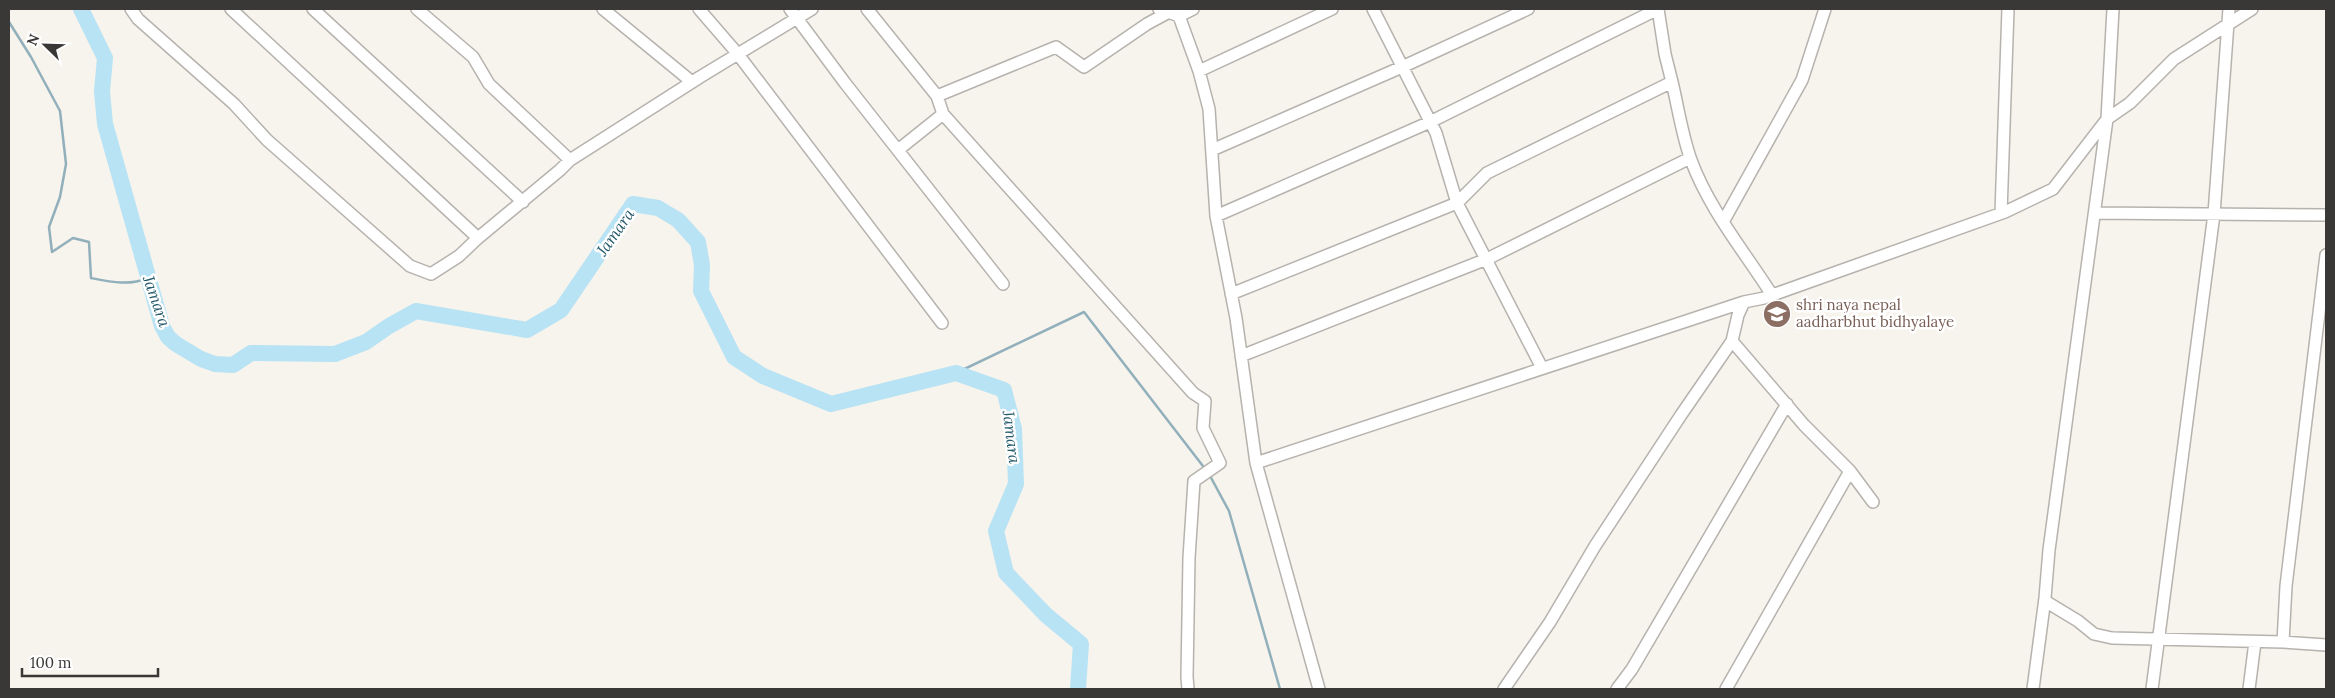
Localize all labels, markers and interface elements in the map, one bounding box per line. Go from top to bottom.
north arrow [20,20,70,70]
text: N [23,31,44,48]
water label: Jamara [591,204,639,260]
water label: Jamara [139,272,175,329]
place label: shri naya nepal aadharbhut bidhyalaye [1796,295,1954,331]
school or university icon: shri naya nepal aadharbhut bidhyalaye [1762,299,1792,329]
water label: Jamara [999,409,1025,465]
scale bar [22,646,159,678]
text: 100 m [30,653,71,672]

